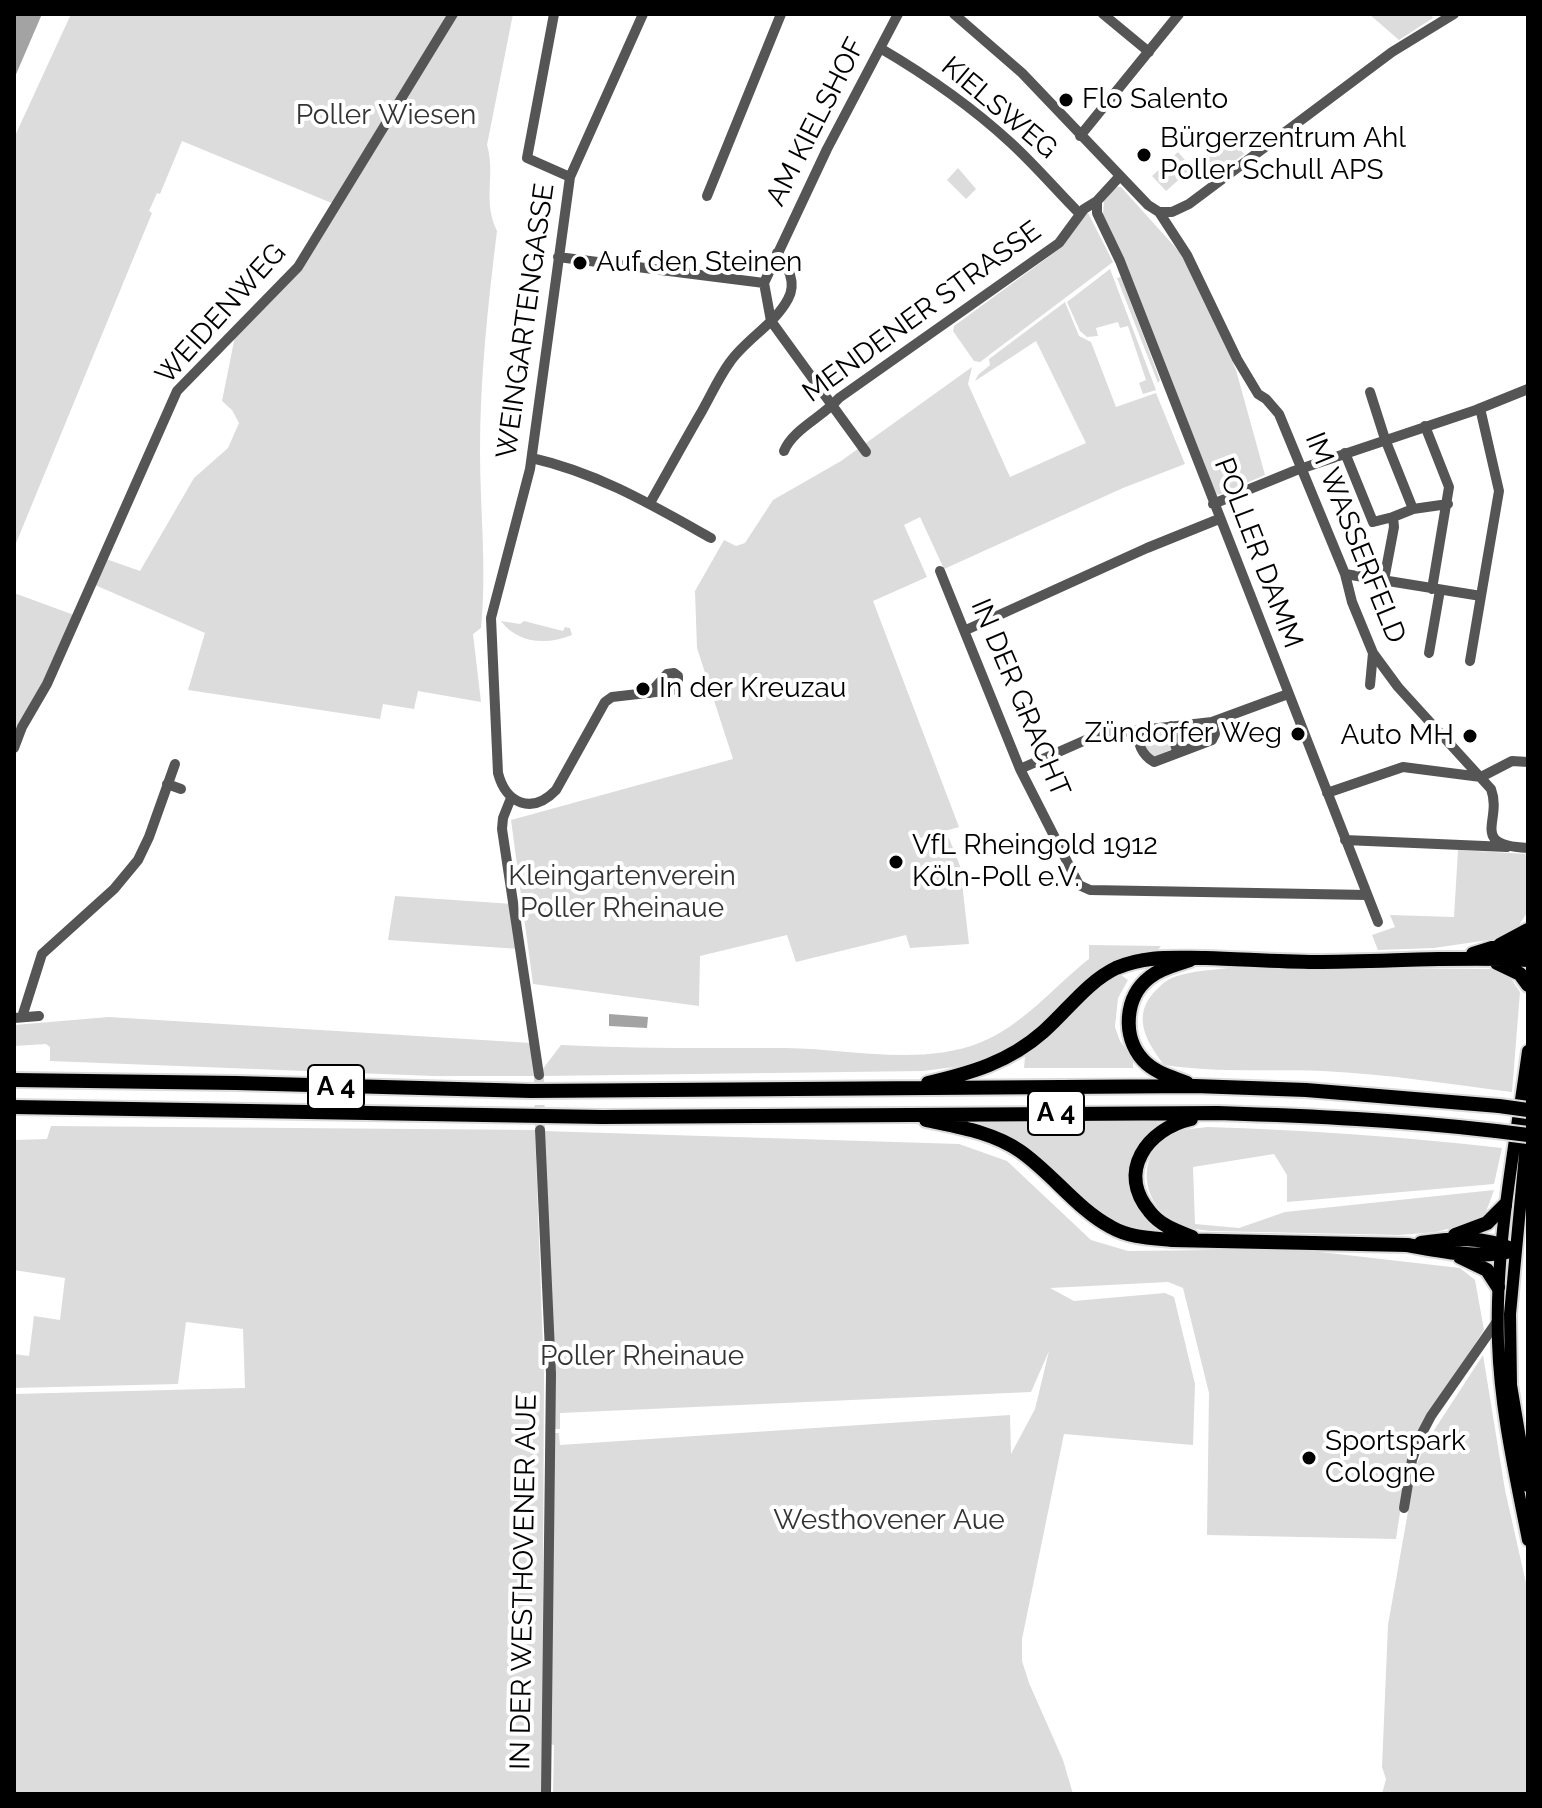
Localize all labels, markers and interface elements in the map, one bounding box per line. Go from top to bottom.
street label: AM KIELSHOF [759,32,873,212]
street label: KIELSWEG [934,50,1064,166]
place label: Flo Salento [1082,83,1228,117]
marker: Flo Salento [1057,91,1075,109]
park label: Poller Wiesen [296,99,476,133]
place label: Bürgerzentrum Ahl Poller Schull APS [1160,122,1406,188]
marker: Bürgerzentrum Ahl Poller Schull APS [1135,146,1153,164]
street label: WEINGARTENGASSE [490,181,562,461]
street label: MENDENER STRASSE [796,214,1048,410]
street label: WEIDENWEG [149,237,293,391]
place label: Auf den Steinen [596,246,802,280]
marker: Auf den Steinen [571,254,589,272]
street label: IM WASSERFELD [1297,428,1413,648]
street label: POLLER DAMM [1206,453,1310,653]
street label: IN DER GRACHT [963,594,1077,802]
place label: In der Kreuzau [659,672,846,706]
marker: In der Kreuzau [634,680,652,698]
place label: Zündorfer Weg [1085,717,1282,751]
place label: Auto MH [1341,719,1454,753]
marker: Zündorfer Weg [1289,725,1307,743]
marker: Auto MH [1461,727,1479,745]
place label: VfL Rheingold 1912 Köln-Poll e.V. [912,829,1158,895]
marker: VfL Rheingold 1912 Köln-Poll e.V. [887,853,905,871]
park label: Kleingartenverein Poller Rheinaue [508,860,736,926]
road number: A 4 [308,1065,364,1109]
road number: A 4 [1028,1091,1084,1135]
park label: Poller Rheinaue [540,1340,744,1374]
street label: IN DER WESTHOVENER AUE [504,1394,544,1770]
place label: Sportspark Cologne [1325,1425,1466,1491]
marker: Sportspark Cologne [1300,1449,1318,1467]
park label: Westhovener Aue [773,1504,1005,1538]

